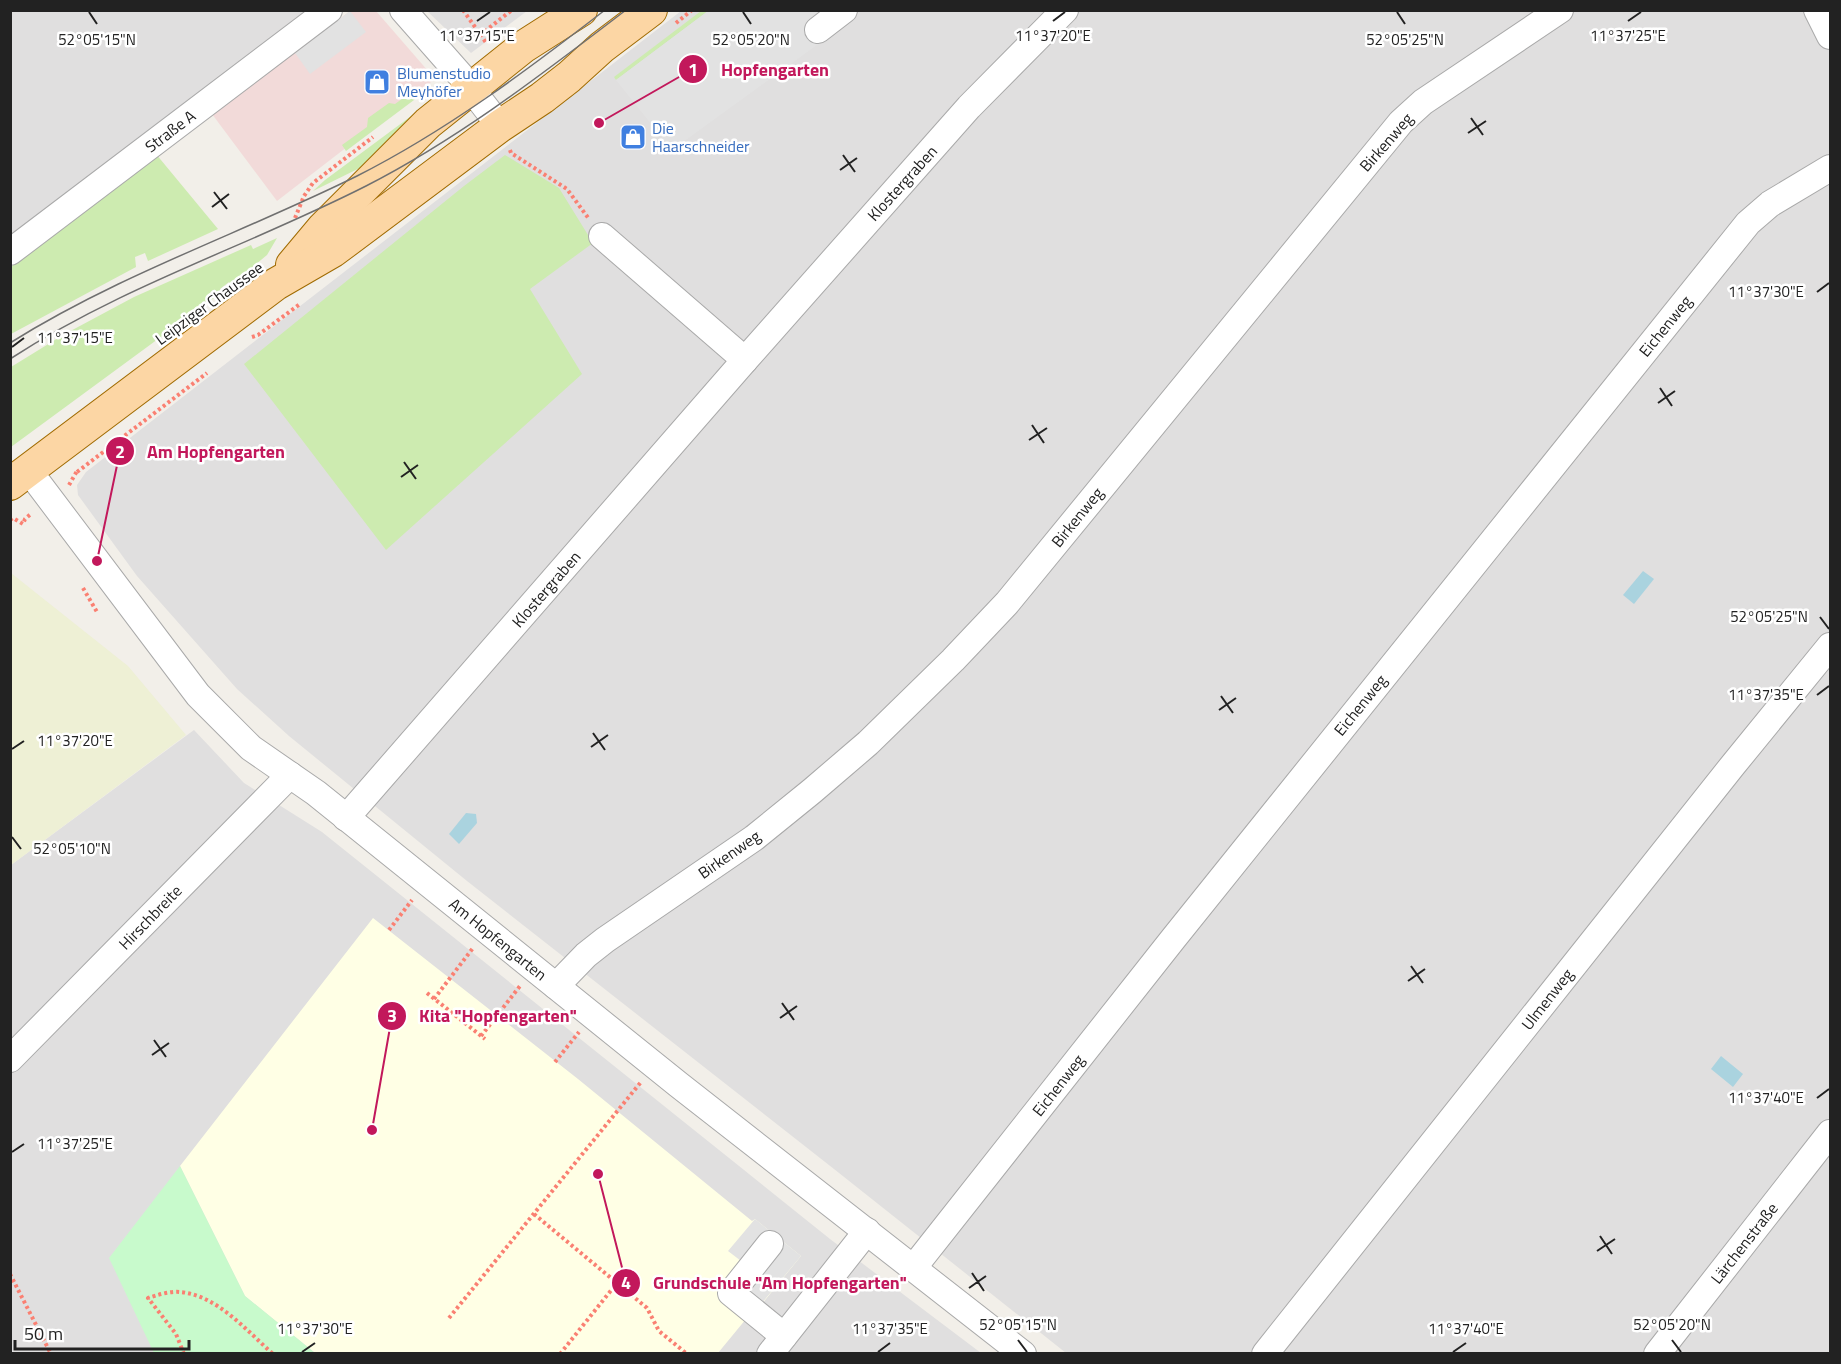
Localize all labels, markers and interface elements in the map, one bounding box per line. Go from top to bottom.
text: 11°37'15"E [439,24,515,47]
text: 11°37'20"E [1015,24,1091,47]
text: 11°37'25"E [1590,24,1666,47]
text: 52°05'15"N [58,28,136,51]
text: 52°05'20"N [712,28,790,51]
text: 52°05'25"N [1366,28,1444,51]
callout: Hopfengarten [678,51,841,87]
text: 1 [688,56,698,83]
text: Hopfengarten [721,56,829,83]
place label: Blumenstudio Meyhöfer [397,61,491,103]
shop icon: Blumenstudio Meyhöfer [362,67,392,97]
street label: Straße A [140,104,201,158]
street label: Birkenweg [1354,107,1418,177]
place label: Die Haarschneider [652,116,750,158]
shop icon: Die Haarschneider [618,122,648,152]
street label: Klostergraben [861,140,943,226]
street label: Leipziger Chaussee [150,256,268,350]
text: 11°37'30"E [1728,280,1804,303]
street label: Eichenweg [1633,290,1697,362]
text: 11°37'15"E [37,326,113,349]
callout: Am Hopfengarten [105,433,297,469]
text: 2 [115,438,125,465]
text: Am Hopfengarten [147,438,285,465]
street label: Birkenweg [1045,482,1109,552]
street label: Klostergraben [506,545,586,633]
text: 52°05'25"N [1730,605,1808,628]
street label: Eichenweg [1328,669,1392,741]
text: 11°37'35"E [1728,683,1804,706]
text: 11°37'20"E [37,729,113,752]
street label: Birkenweg [693,824,765,884]
text: 52°05'10"N [33,837,111,860]
street label: Hirschbreite [113,879,187,955]
street label: Am Hopfengarten [444,892,552,986]
street label: Ulmenweg [1515,963,1579,1035]
callout: Kita "Hopfengarten" [377,998,589,1034]
text: 3 [387,1002,397,1029]
text: Kita "Hopfengarten" [419,1002,577,1029]
street label: Eichenweg [1026,1049,1090,1121]
text: 11°37'40"E [1728,1086,1804,1109]
text: 11°37'25"E [37,1132,113,1155]
street label: Lärchenstraße [1705,1197,1783,1289]
callout: Grundschule "Am Hopfengarten" [611,1265,919,1301]
text: 4 [621,1269,631,1296]
text: Grundschule "Am Hopfengarten" [653,1269,907,1296]
scale bar [15,1313,189,1351]
text: 52°05'15"N [979,1313,1057,1336]
text: 52°05'20"N [1633,1313,1711,1336]
text: 11°37'30"E [277,1317,353,1340]
text: 11°37'35"E [852,1317,928,1340]
text: 11°37'40"E [1428,1317,1504,1340]
text: 50 m [24,1320,63,1347]

